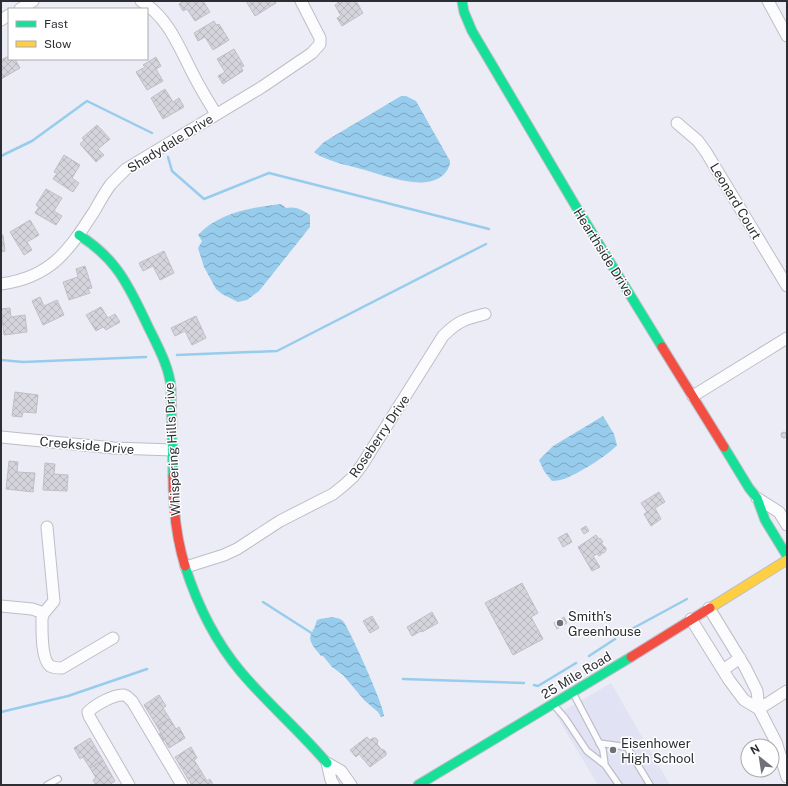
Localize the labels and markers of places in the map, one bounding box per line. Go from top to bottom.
place label: Smith's Greenhouse [568,609,641,639]
marker: Smith's Greenhouse [555,618,565,628]
place label: Eisenhower High School [621,736,695,766]
marker: Eisenhower High School [608,745,618,755]

